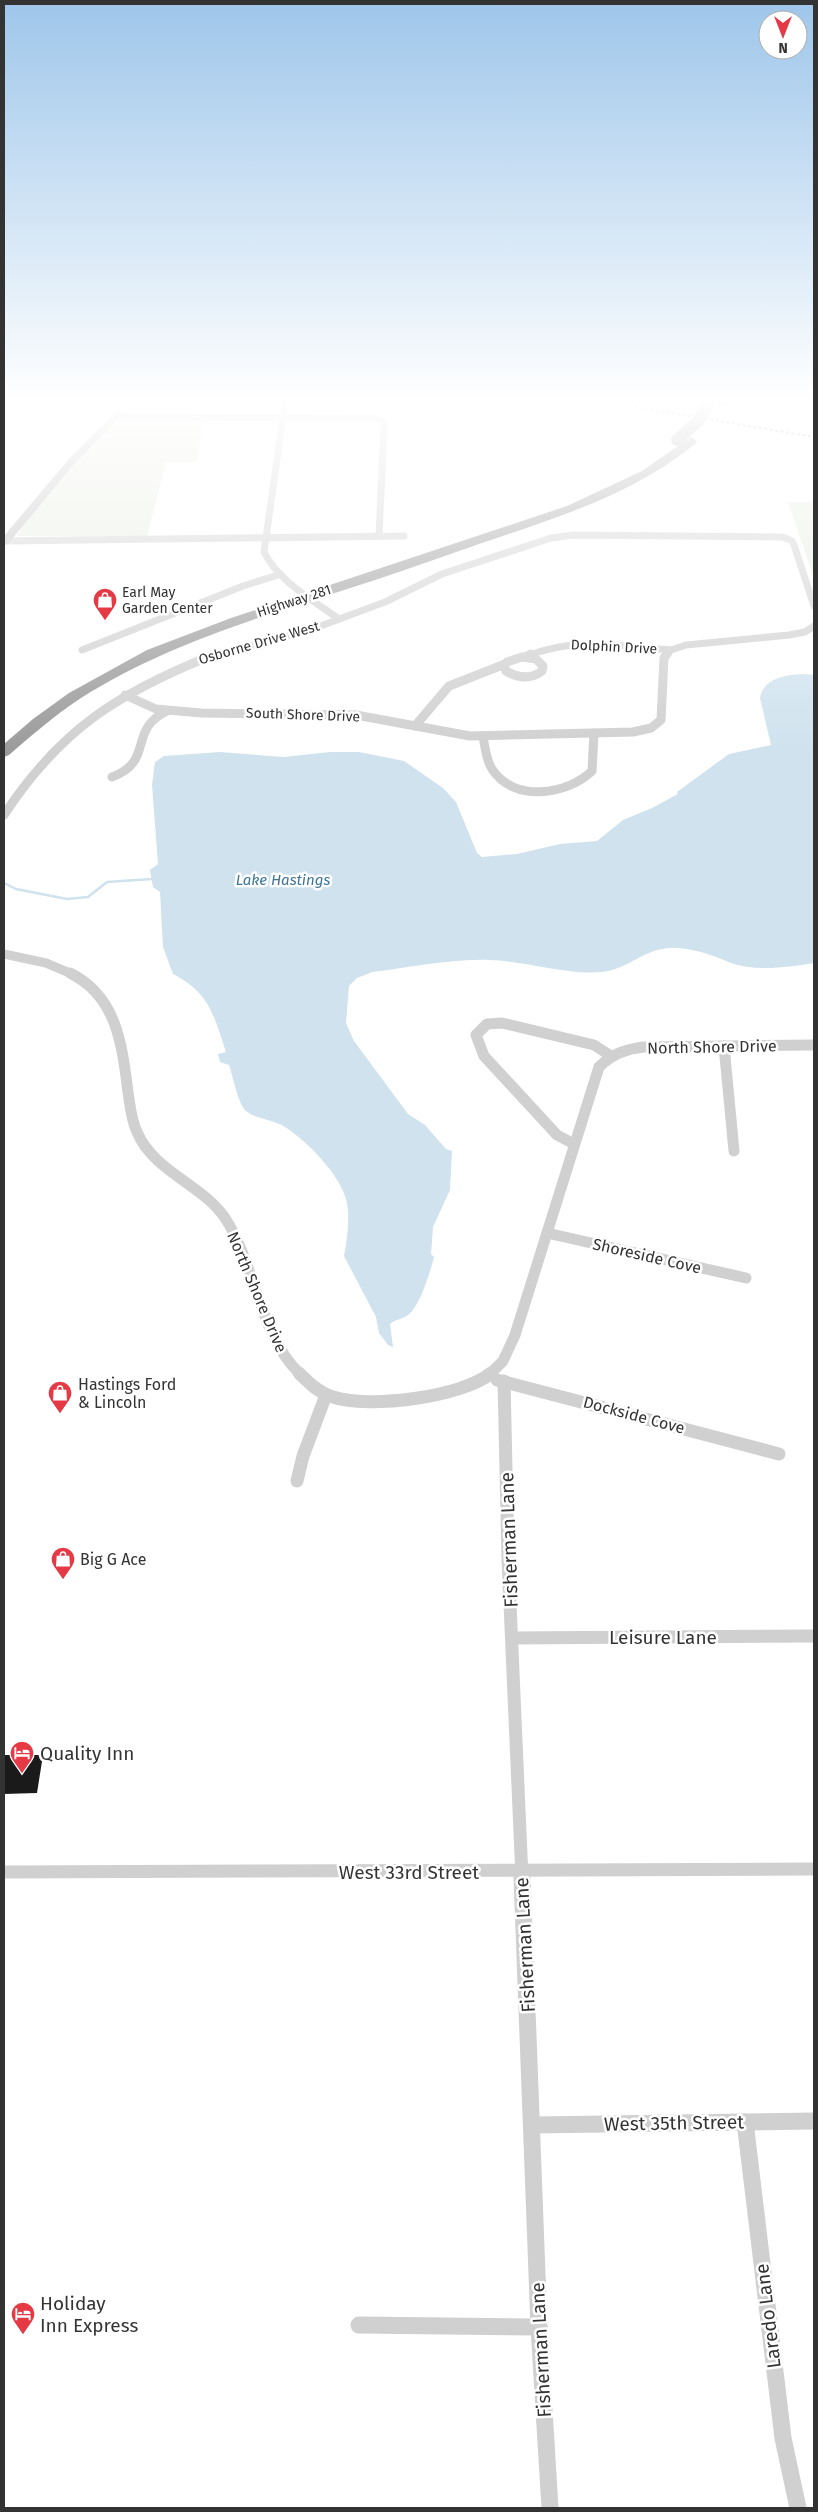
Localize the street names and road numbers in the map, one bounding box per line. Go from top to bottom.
street label: Highway 281 [255,581,333,621]
street label: Osborne Drive West [197,617,322,668]
street label: Dolphin Drive [570,636,658,658]
street label: South Shore Drive [246,705,360,725]
street label: North Shore Drive [647,1036,777,1058]
street label: North Shore Drive [223,1229,291,1355]
street label: Shoreside Cove [591,1234,703,1278]
street label: Dockside Cove [581,1392,687,1438]
street label: Fisherman Lane [495,1472,523,1608]
street label: Leisure Lane [609,1626,717,1649]
street label: West 33rd Street [339,1861,479,1884]
street label: Fisherman Lane [510,1877,540,2013]
street label: West 35th Street [604,2110,744,2136]
street label: Laredo Lane [750,2262,786,2370]
street label: Fisherman Lane [526,2282,556,2418]

